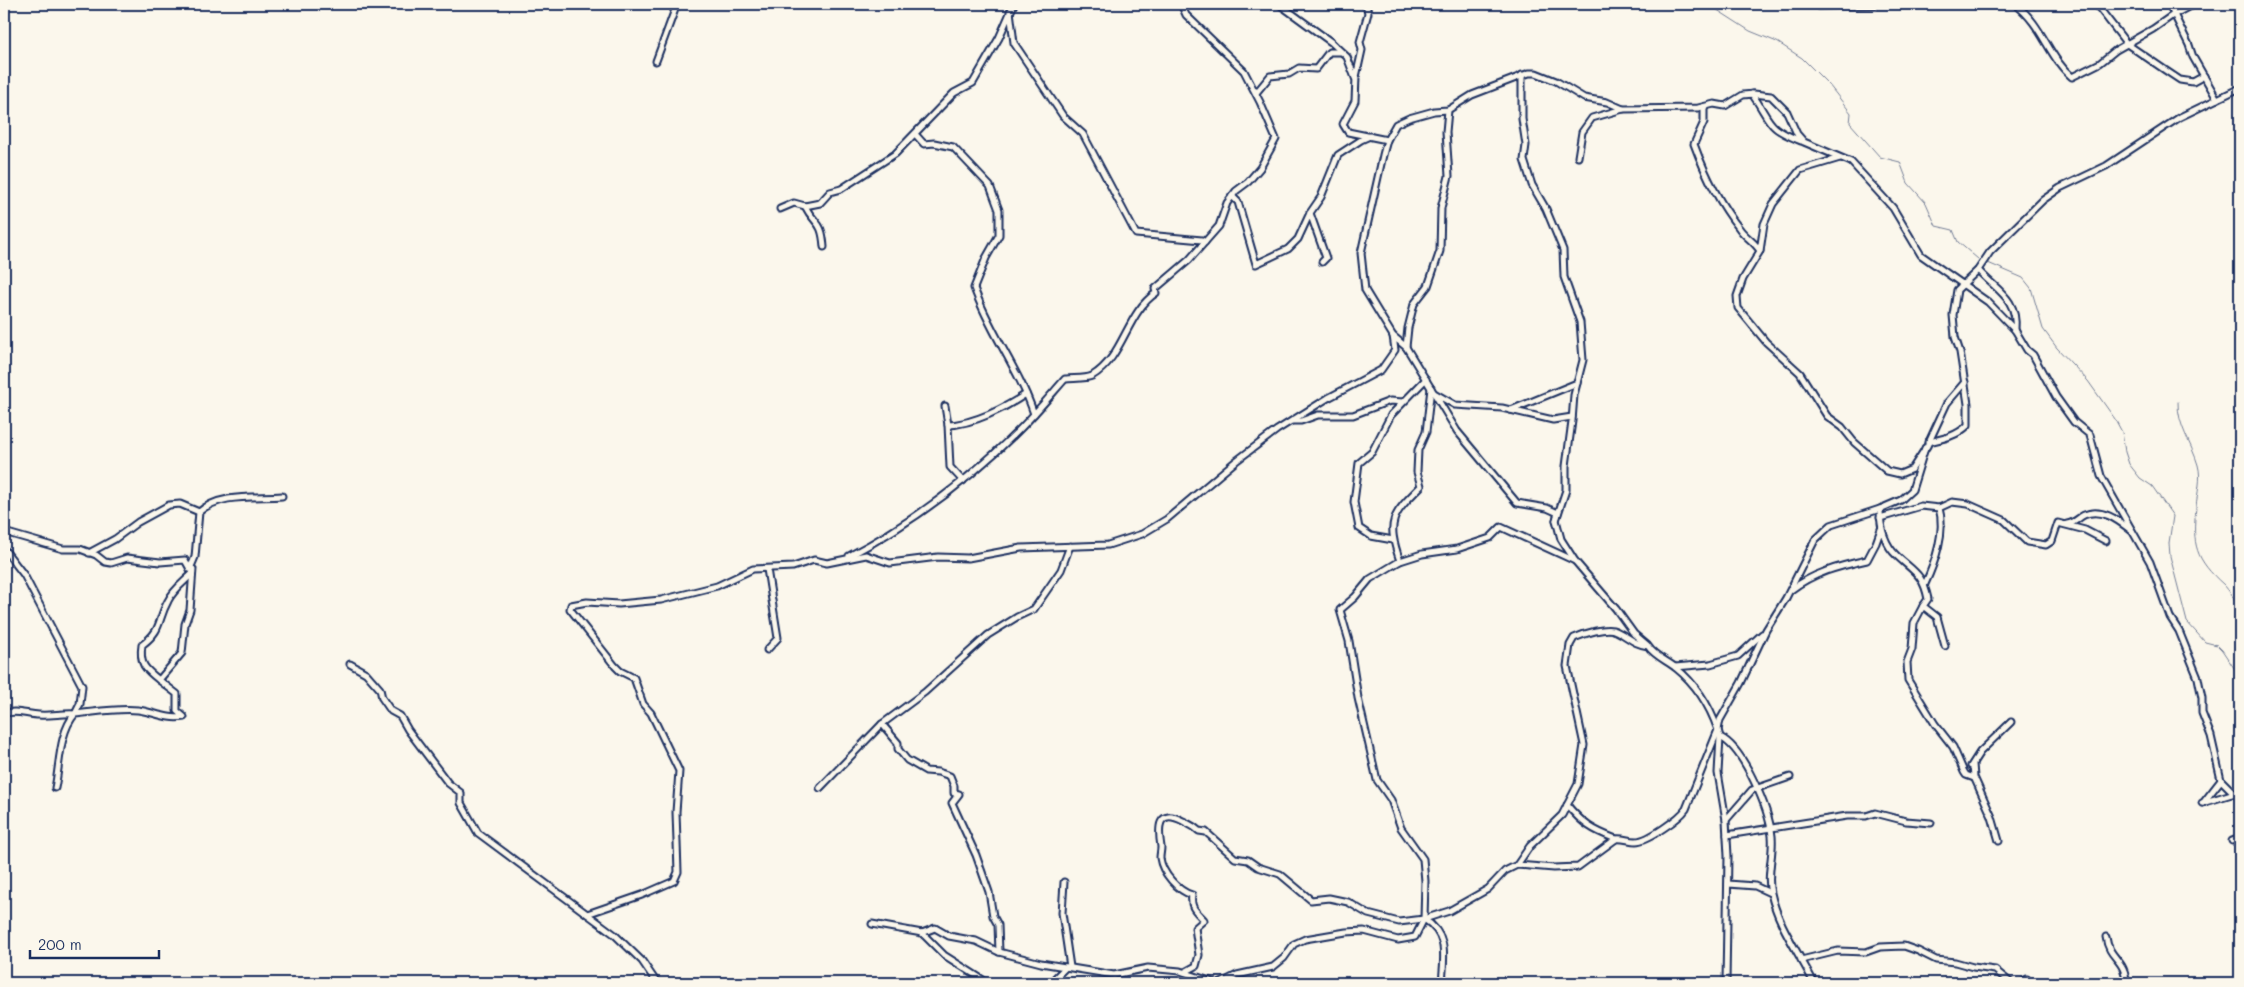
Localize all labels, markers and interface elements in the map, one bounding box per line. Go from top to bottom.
scale bar [30,927,159,959]
text: 200 m [38,934,82,954]

